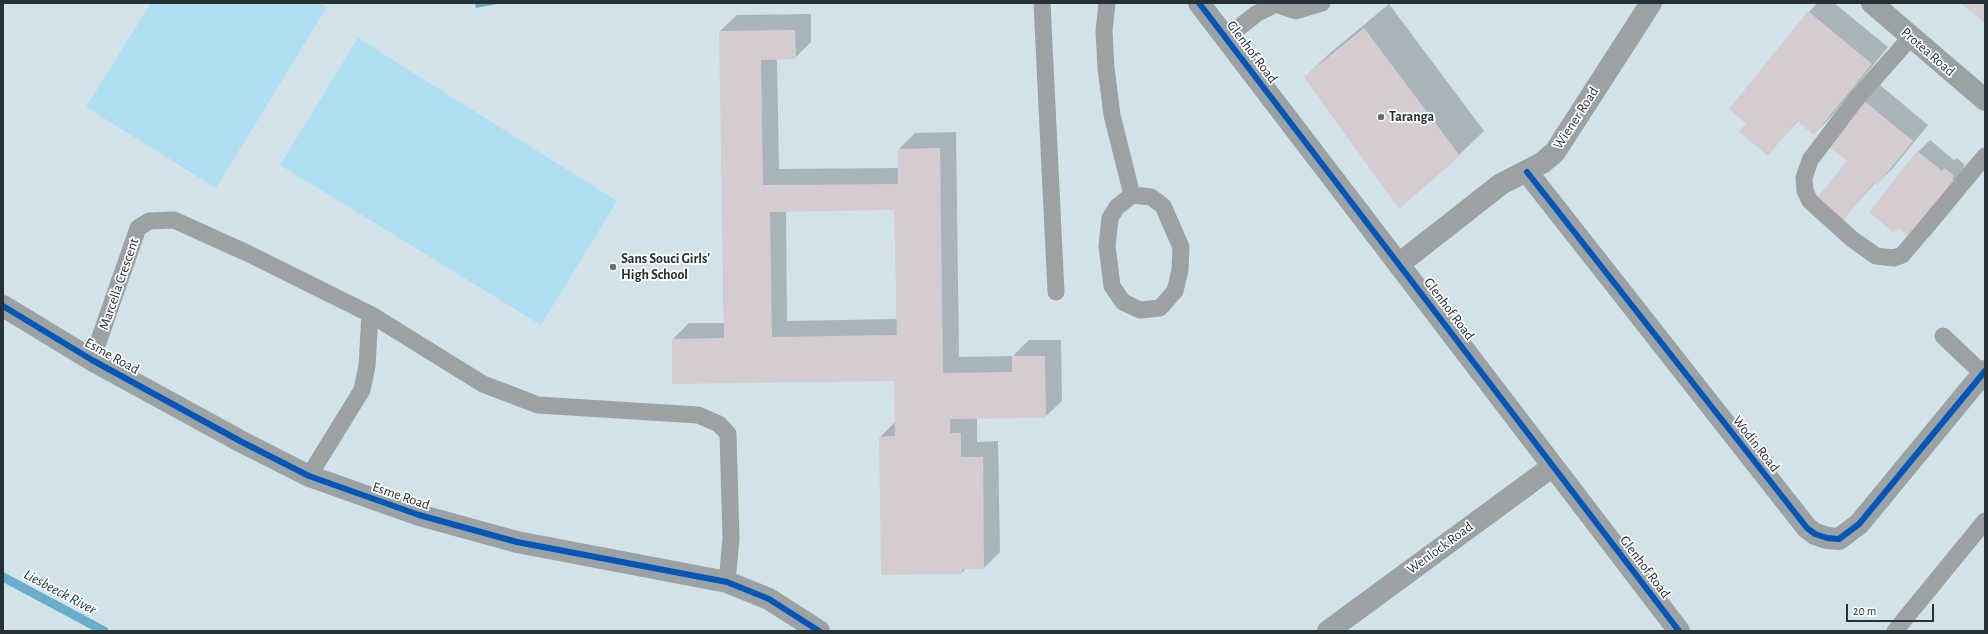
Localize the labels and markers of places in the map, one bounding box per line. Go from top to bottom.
place label: Taranga [1389,109,1434,125]
marker: Taranga [1376,112,1386,122]
place label: Sans Souci Girls' High School [621,251,710,284]
marker: Sans Souci Girls' High School [608,262,618,272]

